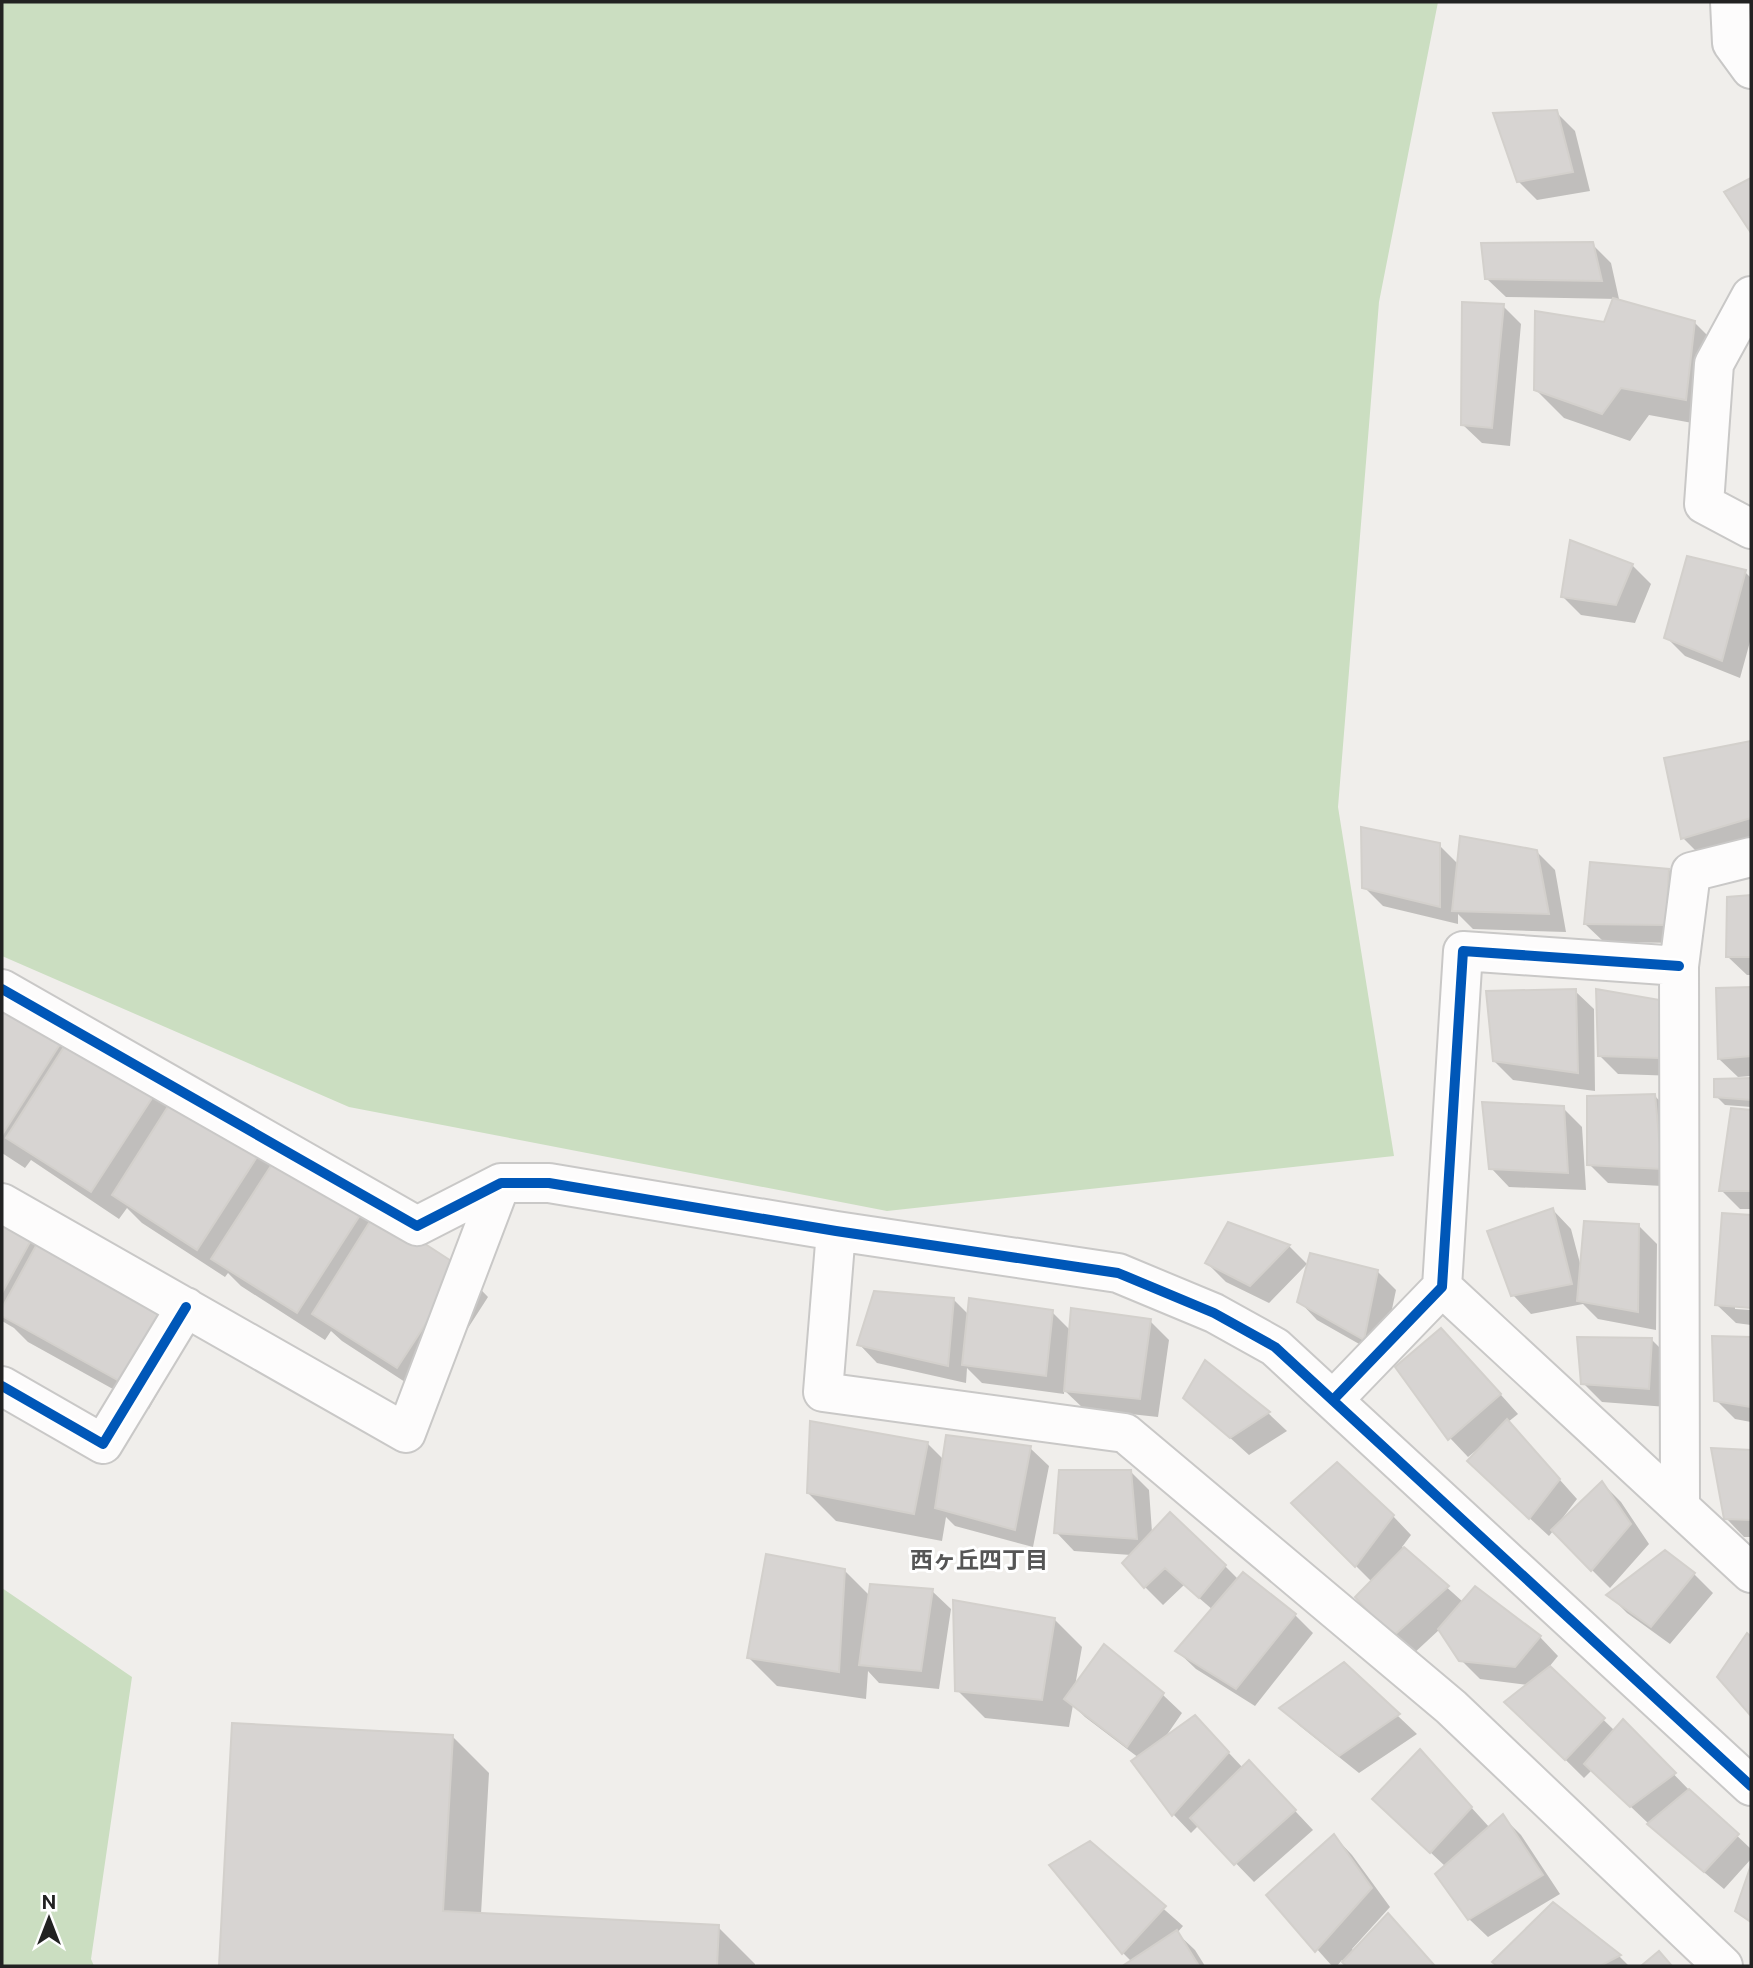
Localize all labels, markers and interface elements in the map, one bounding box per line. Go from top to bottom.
district label: 西ヶ丘四丁目 [910,1546,1048,1573]
north arrow [14,1884,84,1954]
text: N [42,1891,56,1913]

